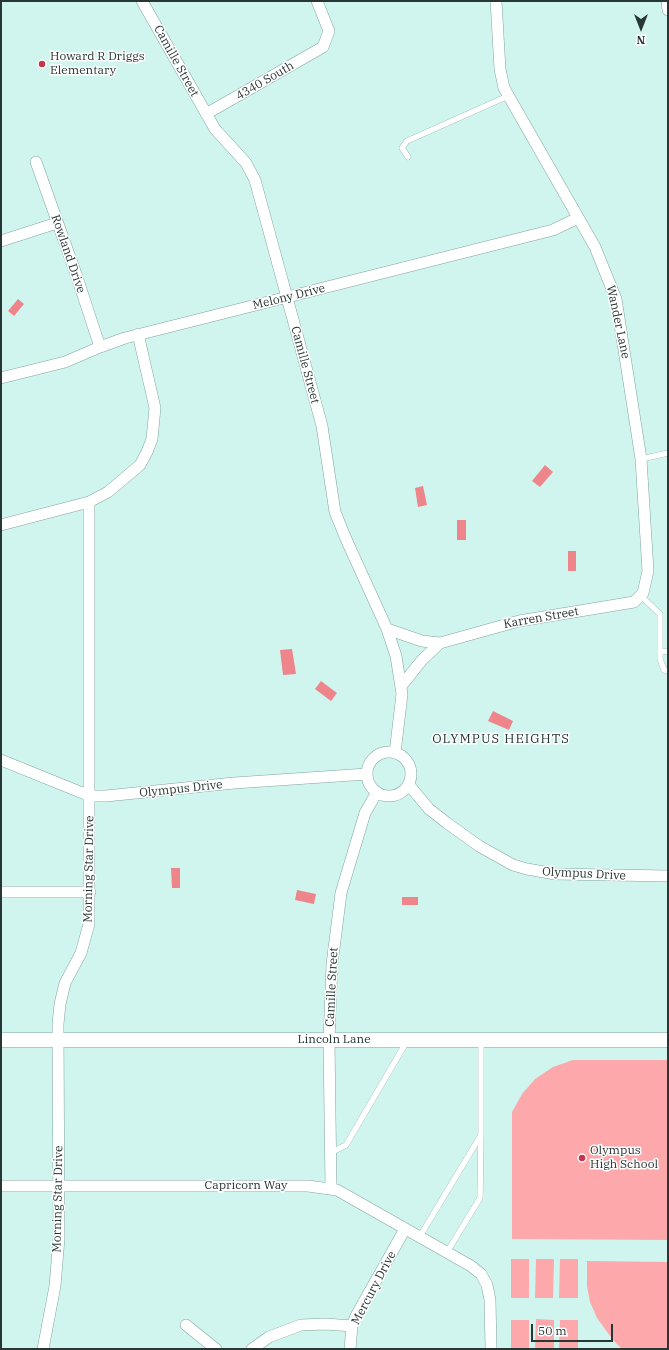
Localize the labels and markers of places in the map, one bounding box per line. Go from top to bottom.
place label: Howard R Driggs Elementary [50,50,145,78]
marker: Howard R Driggs Elementary [37,59,47,69]
place label: Olympus High School [590,1144,658,1172]
marker: Olympus High School [577,1153,587,1163]

